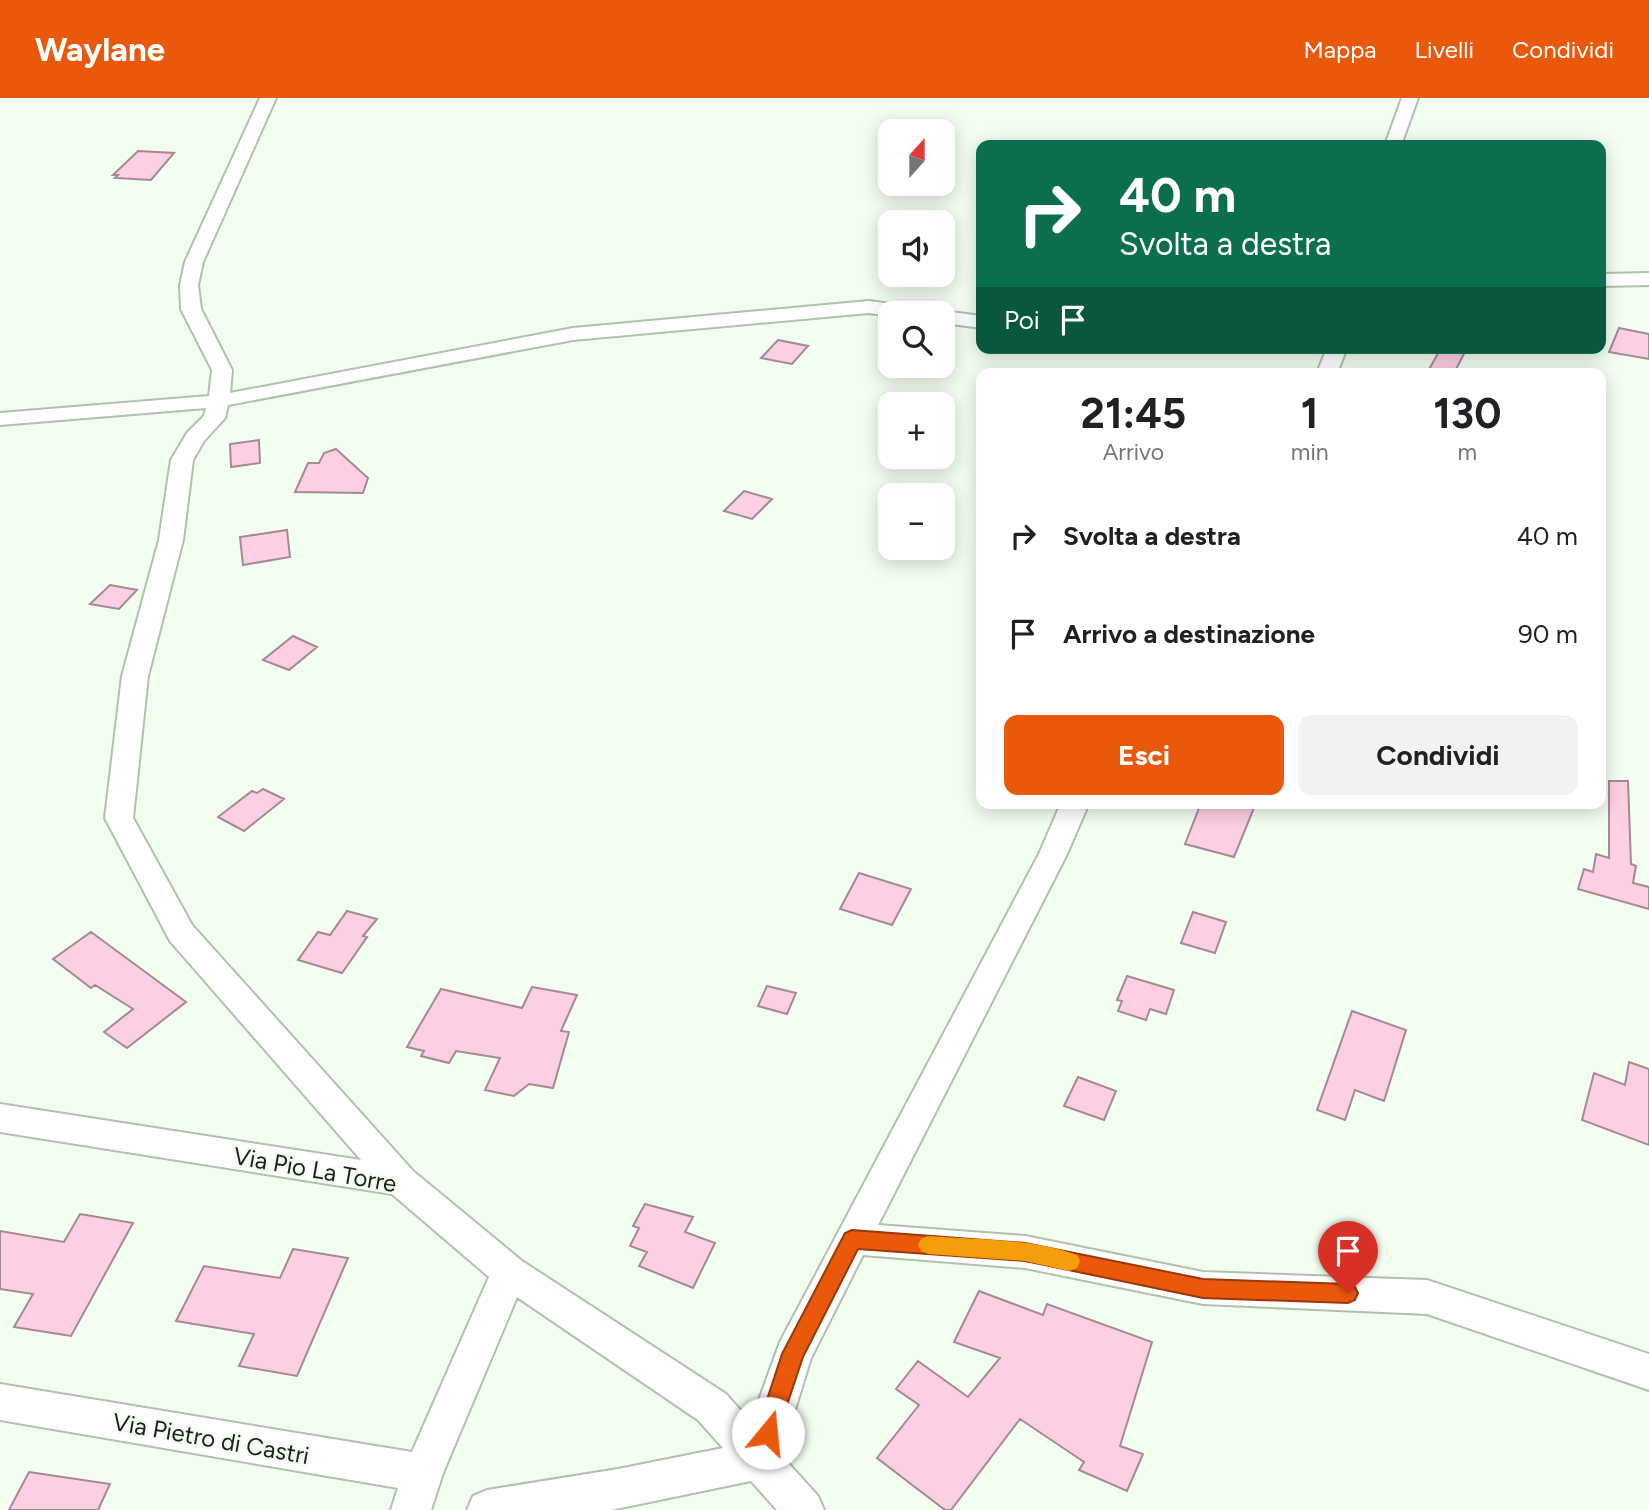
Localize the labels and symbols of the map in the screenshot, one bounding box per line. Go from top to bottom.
north arrow [878,119,956,196]
street label: Via Pio La Torre [231,1141,399,1198]
pin [1318,1221,1378,1293]
position arrow [731,1396,805,1470]
street label: Via Pietro di Castri [111,1407,312,1470]

